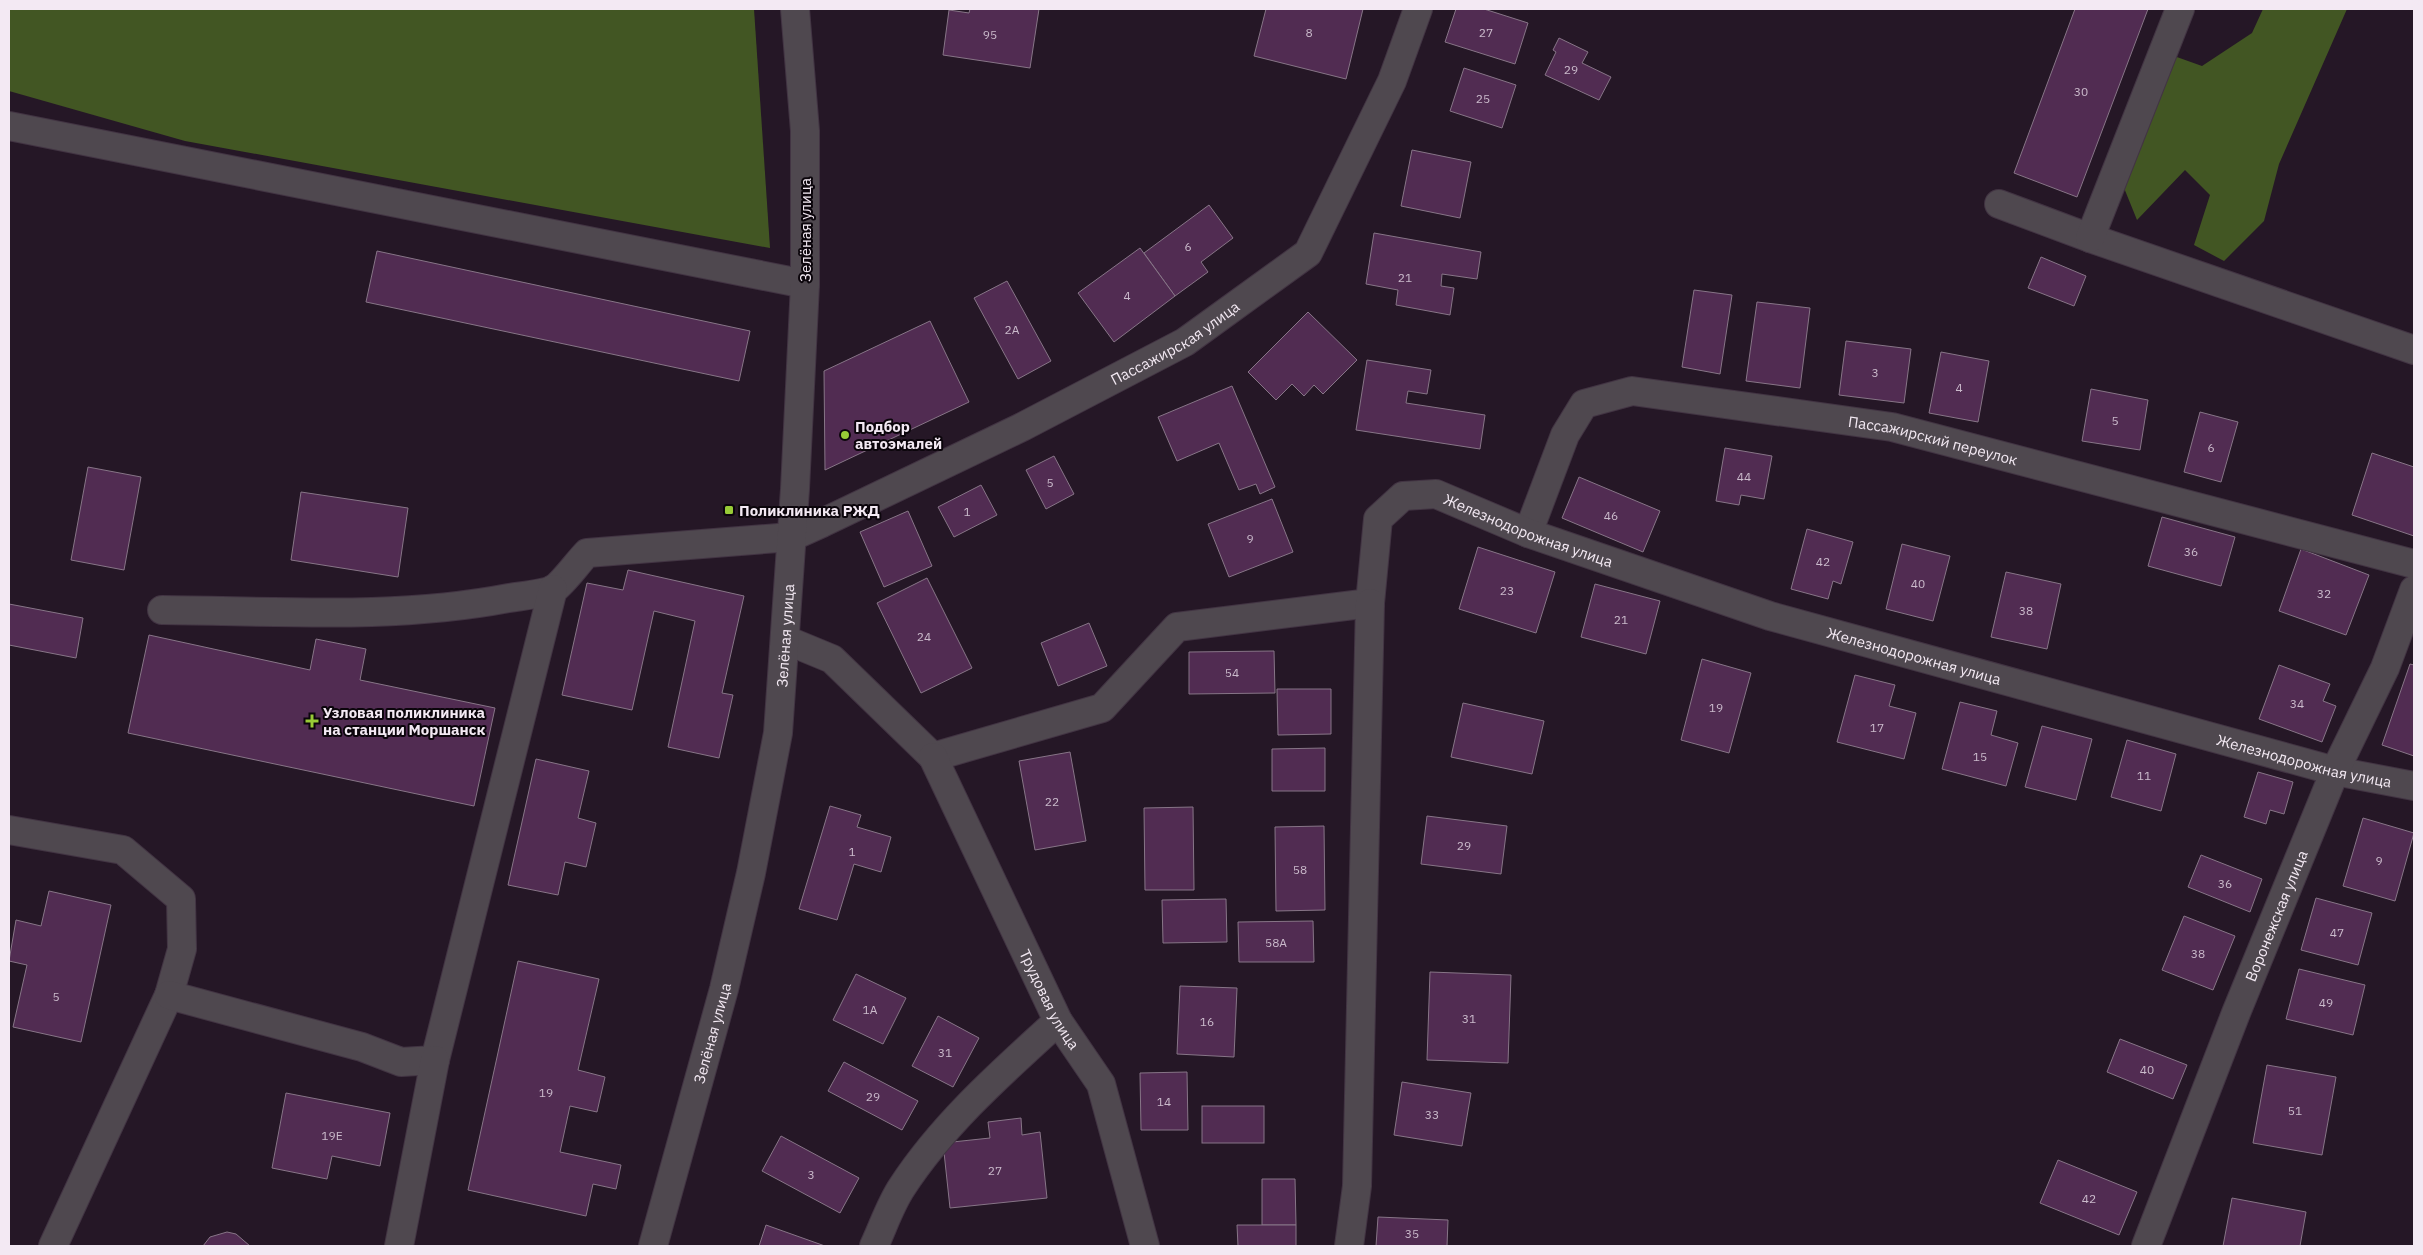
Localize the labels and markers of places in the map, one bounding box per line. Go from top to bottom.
place label: Подбор автоэмалей [855,417,942,453]
marker: Подбор автоэмалей [839,429,851,441]
place label: Поликлиника РЖД [739,501,880,520]
marker: Поликлиника РЖД [723,504,735,516]
place label: Узловая поликлиника на станции Моршанск [323,703,486,739]
marker: Узловая поликлиника на станции Моршанск [305,714,319,728]

